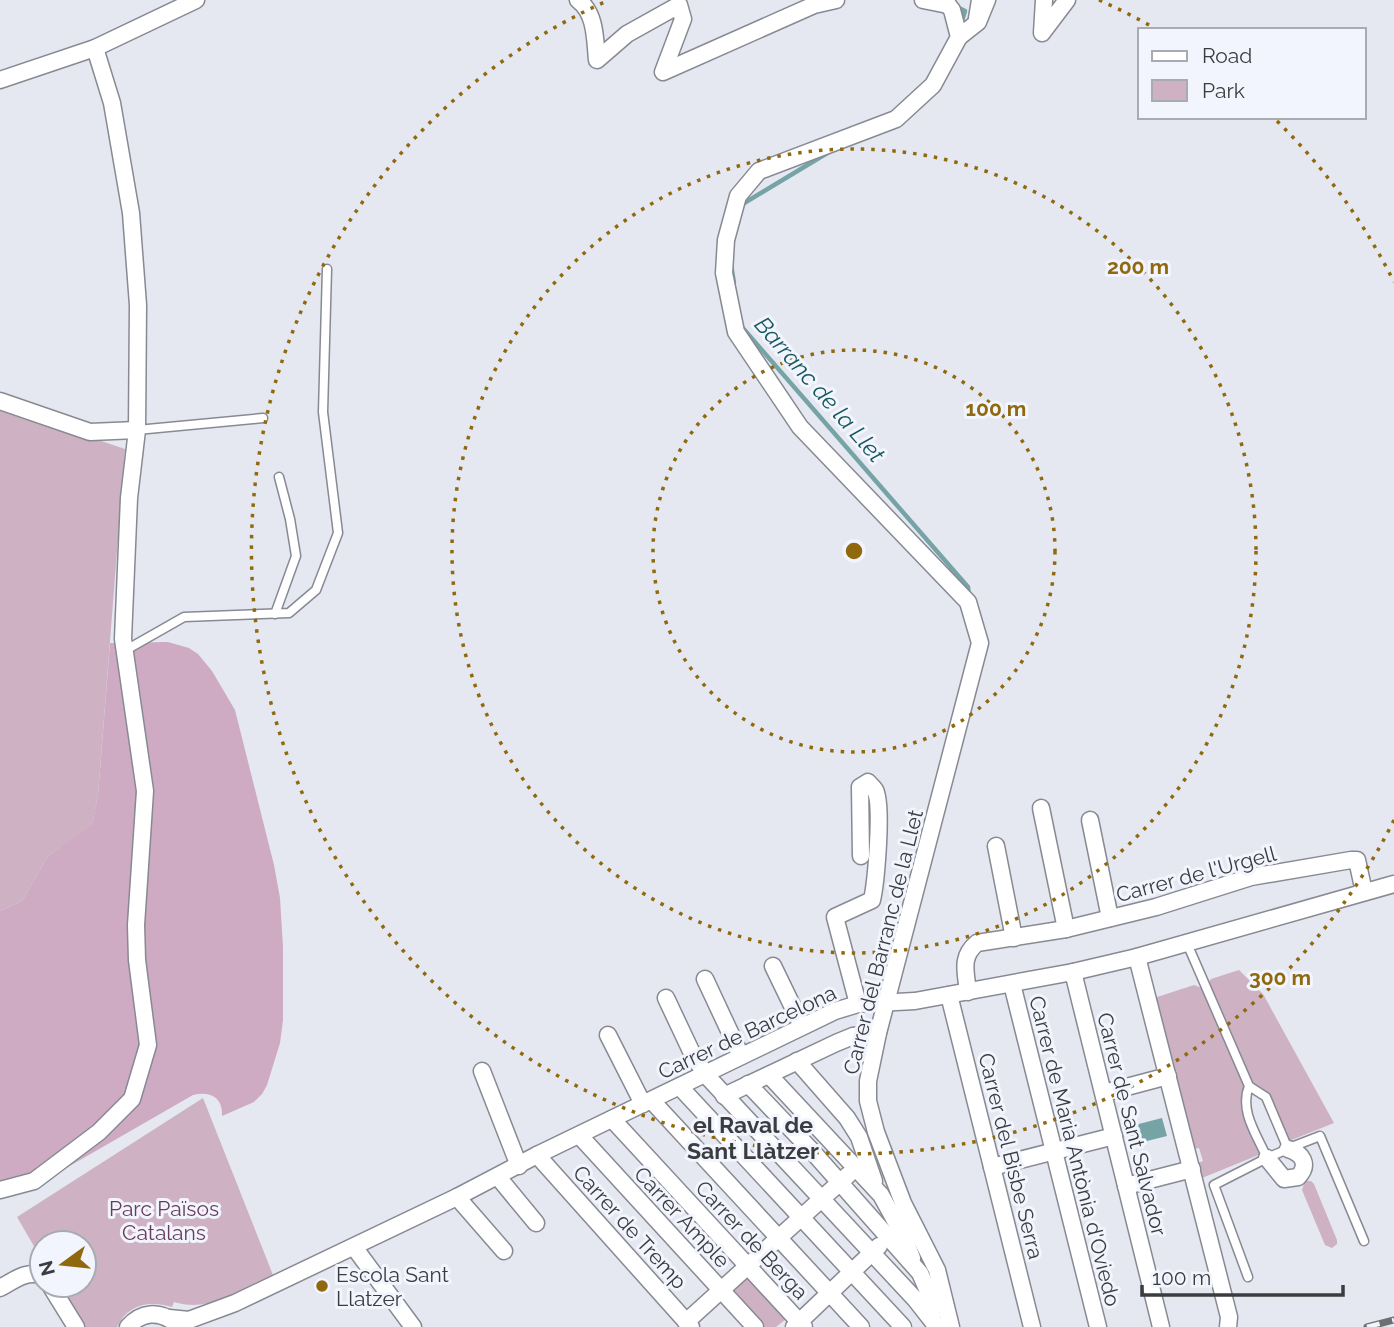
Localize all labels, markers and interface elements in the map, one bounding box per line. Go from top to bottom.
legend [1138,28,1366,119]
text: Road [1202,43,1252,68]
text: Park [1202,78,1245,103]
text: 200 m [1107,254,1169,279]
water label: Barranc de la Llet [749,311,891,468]
text: 100 m [966,396,1026,421]
centre of rings [842,539,866,563]
street label: Carrer del Barranc de la Llet [838,807,928,1077]
street label: Carrer de l'Urgell [1113,841,1279,907]
text: 300 m [1249,965,1311,990]
street label: Carrer de Barcelona [654,980,840,1084]
street label: Carrer de Maria Antònia d'Oviedo [1024,993,1126,1309]
street label: Carrer de Sant Salvador [1092,1010,1172,1239]
street label: Carrer del Bisbe Serra [973,1051,1049,1261]
district label: el Raval de Sant Llàtzer [687,1111,819,1164]
street label: Carrer de Tremp [568,1160,692,1294]
street label: Carrer Ample [629,1161,735,1273]
street label: Carrer de Berga [691,1175,813,1305]
park label: Parc Països Catalans [109,1196,219,1245]
north arrow [28,1229,98,1299]
scale bar [1142,1254,1343,1298]
text: N [34,1259,59,1278]
place label: Escola Sant Llatzer [336,1262,449,1311]
text: 100 m [1152,1265,1211,1290]
marker: Escola Sant Llatzer [314,1278,330,1294]

